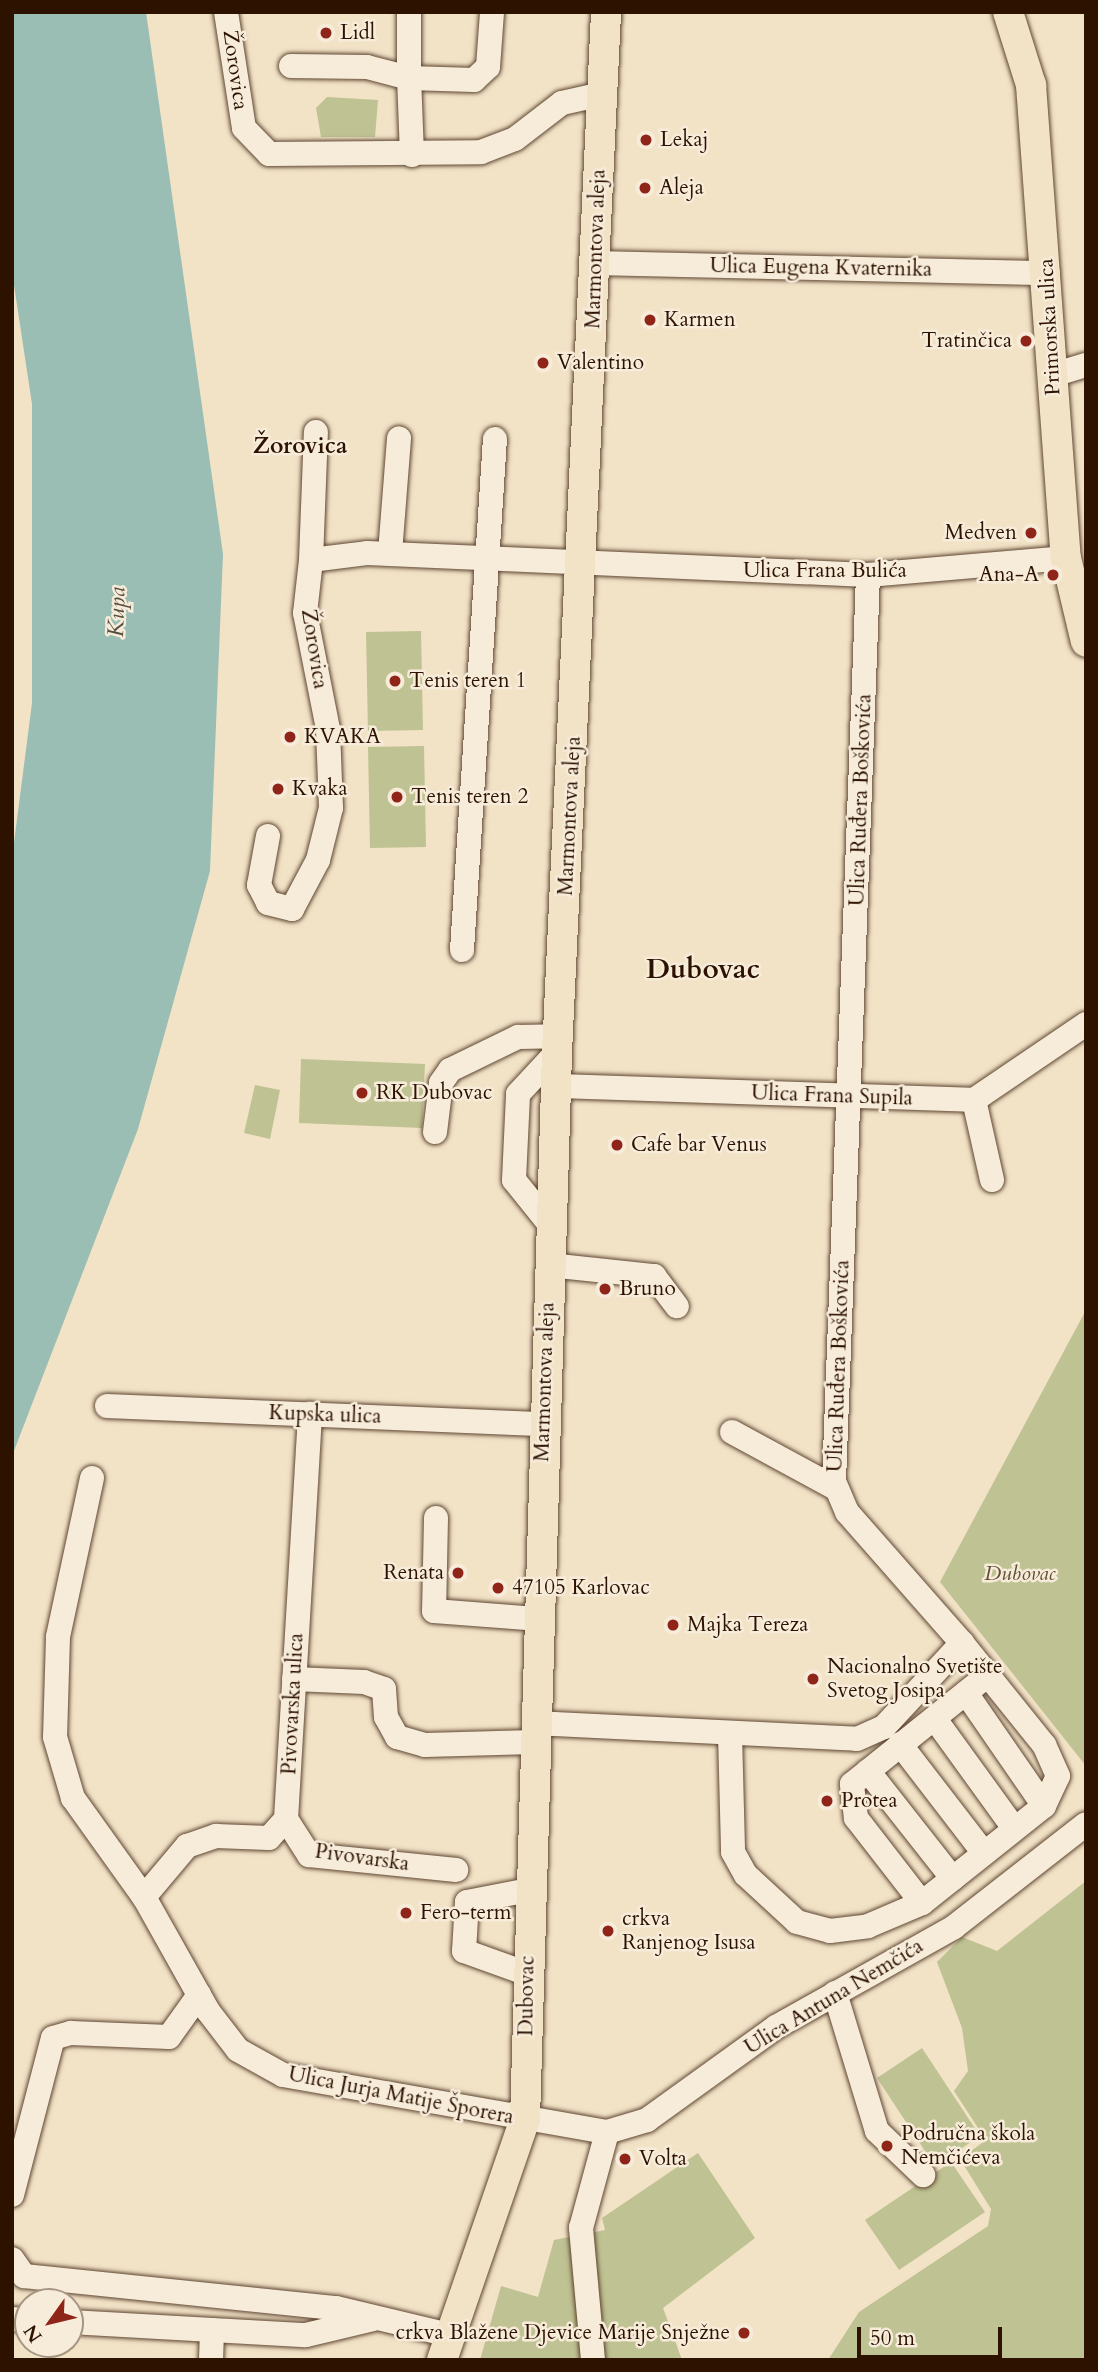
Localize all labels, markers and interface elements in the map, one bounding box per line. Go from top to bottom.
place label: Lidl [340,20,375,46]
marker: Lidl [318,25,334,41]
street label: Žorovica [217,28,253,112]
place label: Lekaj [660,127,708,153]
marker: Lekaj [638,132,654,148]
street label: Marmontova aleja [581,169,611,329]
place label: Aleja [659,175,704,201]
marker: Aleja [637,180,653,196]
street label: Ulica Eugena Kvaternika [710,253,932,283]
street label: Primorska ulica [1034,258,1066,396]
place label: Karmen [664,307,736,333]
marker: Karmen [642,312,658,328]
place label: Tratinčica [921,328,1012,354]
marker: Tratinčica [1018,333,1034,349]
place label: Valentino [557,350,644,376]
marker: Valentino [535,355,551,371]
district label: Žorovica [253,432,347,460]
place label: Medven [944,520,1017,546]
marker: Medven [1023,525,1039,541]
street label: Ulica Frana Bulića [743,558,907,584]
place label: Ana-A [979,562,1039,588]
marker: Ana-A [1045,567,1061,583]
water label: Kupa [102,586,132,638]
street label: Žorovica [295,607,333,691]
place label: Tenis teren 1 [409,668,526,694]
marker: Tenis teren 1 [387,673,403,689]
street label: Ulica Ruđera Boškovića [845,693,877,907]
place label: KVAKA [304,724,381,750]
marker: KVAKA [282,729,298,745]
street label: Marmontova aleja [553,736,587,896]
place label: Kvaka [292,776,348,802]
marker: Kvaka [270,781,286,797]
place label: Tenis teren 2 [411,784,528,810]
marker: Tenis teren 2 [389,789,405,805]
district label: Dubovac [646,952,760,986]
place label: RK Dubovac [376,1080,492,1106]
street label: Ulica Frana Supila [751,1081,913,1111]
marker: RK Dubovac [354,1085,370,1101]
place label: Cafe bar Venus [631,1132,767,1158]
marker: Cafe bar Venus [609,1137,625,1153]
street label: Ulica Ruđera Boškovića [823,1259,855,1473]
place label: Bruno [619,1276,676,1302]
marker: Bruno [597,1281,613,1297]
street label: Marmontova aleja [530,1302,560,1462]
street label: Kupska ulica [268,1400,382,1430]
place label: Renata [383,1560,444,1586]
park label: Dubovac [984,1561,1056,1587]
marker: Renata [450,1565,466,1581]
place label: 47105 Karlovac [512,1575,650,1601]
marker: 47105 Karlovac [490,1580,506,1596]
place label: Majka Tereza [687,1612,808,1638]
marker: Majka Tereza [665,1617,681,1633]
street label: Pivovarska ulica [277,1632,309,1776]
place label: Nacionalno Svetište Svetog Josipa [827,1654,1003,1704]
marker: Nacionalno Svetište Svetog Josipa [805,1671,821,1687]
place label: Protea [841,1788,898,1814]
marker: Protea [819,1793,835,1809]
street label: Pivovarska [313,1839,411,1877]
place label: Fero-term [420,1900,511,1926]
marker: Fero-term [398,1905,414,1921]
place label: crkva Ranjenog Isusa [622,1906,756,1956]
marker: crkva Ranjenog Isusa [600,1923,616,1939]
street label: Ulica Antuna Nemčića [740,1934,928,2060]
street label: Dubovac [514,1956,540,2036]
street label: Ulica Jurja Matije Šporera [286,2062,516,2130]
place label: Područna škola Nemčićeva [901,2121,1035,2171]
marker: Područna škola Nemčićeva [879,2138,895,2154]
place label: Volta [639,2146,687,2172]
marker: Volta [617,2151,633,2167]
north arrow [14,2288,84,2358]
scale bar [860,2312,1005,2356]
text: N [18,2320,49,2348]
place label: crkva Blažene Djevice Marije Snježne [395,2320,730,2346]
text: 50 m [870,2324,915,2353]
marker: crkva Blažene Djevice Marije Snježne [736,2325,752,2341]

